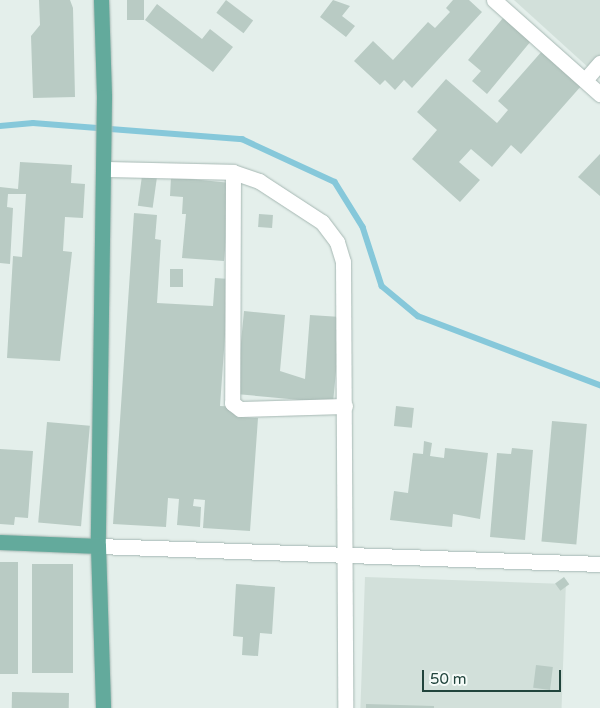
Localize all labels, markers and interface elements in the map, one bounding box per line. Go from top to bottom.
scale bar [425,660,564,692]
text: 50 m [430,670,467,688]

